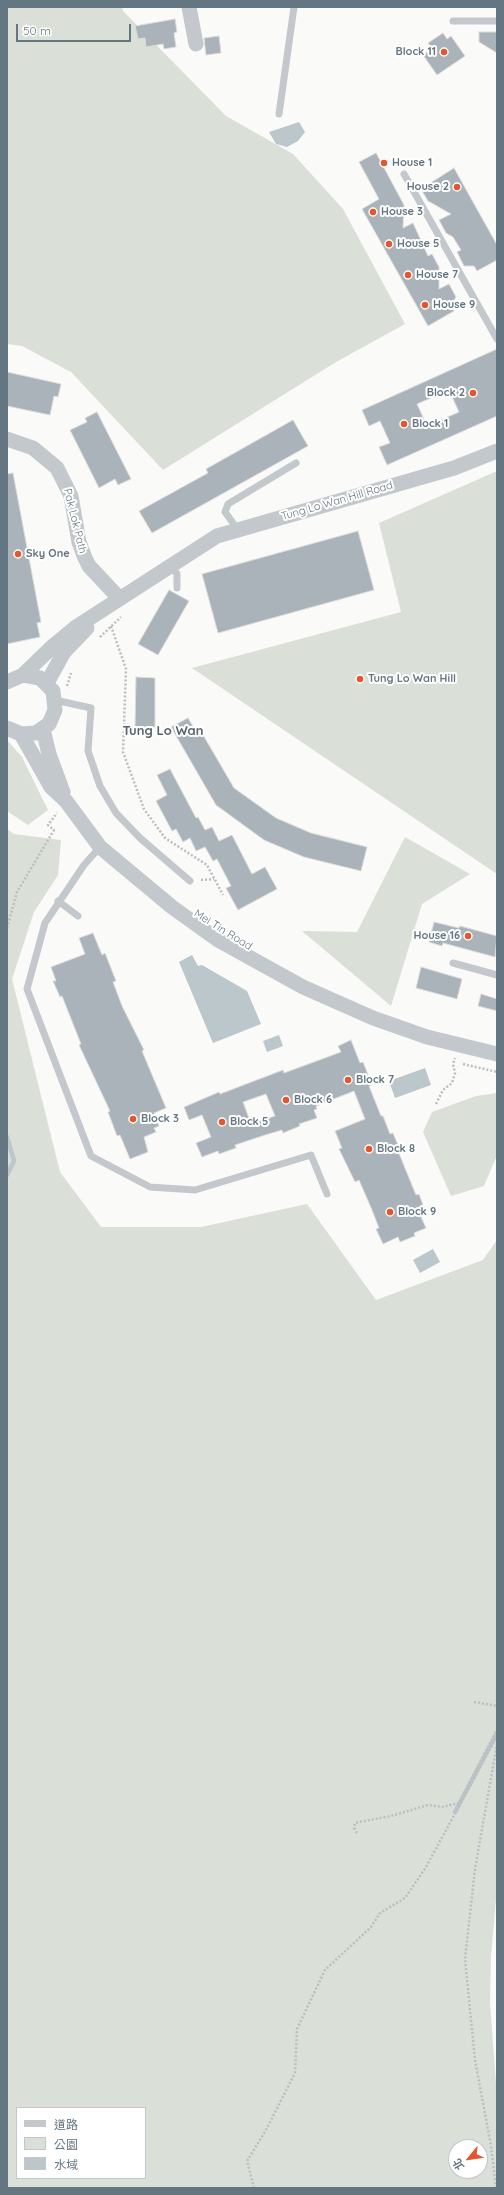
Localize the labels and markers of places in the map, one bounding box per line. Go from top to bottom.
place label: Block 11 [395,45,436,59]
marker: Block 11 [439,47,449,57]
place label: House 1 [392,156,432,170]
marker: House 1 [379,158,389,168]
place label: House 2 [407,180,449,194]
marker: House 2 [452,182,462,192]
place label: House 3 [381,205,423,219]
marker: House 3 [368,207,378,217]
place label: House 5 [397,237,439,251]
marker: House 5 [384,239,394,249]
place label: House 7 [416,268,458,282]
marker: House 7 [403,270,413,280]
place label: House 9 [433,298,475,312]
marker: House 9 [420,300,430,310]
place label: Block 2 [427,386,465,400]
marker: Block 2 [468,388,478,398]
place label: Block 1 [412,417,448,431]
marker: Block 1 [399,419,409,429]
place label: Sky One [26,547,70,561]
marker: Sky One [13,549,23,559]
place label: Tung Lo Wan Hill [368,672,456,686]
marker: Tung Lo Wan Hill [355,674,365,684]
place label: House 16 [414,929,460,943]
marker: House 16 [463,931,473,941]
place label: Block 7 [356,1073,394,1087]
marker: Block 7 [343,1075,353,1085]
place label: Block 6 [294,1093,332,1107]
marker: Block 6 [281,1095,291,1105]
place label: Block 3 [141,1112,179,1126]
marker: Block 3 [128,1114,138,1124]
place label: Block 5 [230,1115,268,1129]
marker: Block 5 [217,1117,227,1127]
place label: Block 8 [377,1142,415,1156]
marker: Block 8 [364,1144,374,1154]
place label: Block 9 [398,1205,436,1219]
marker: Block 9 [385,1207,395,1217]

